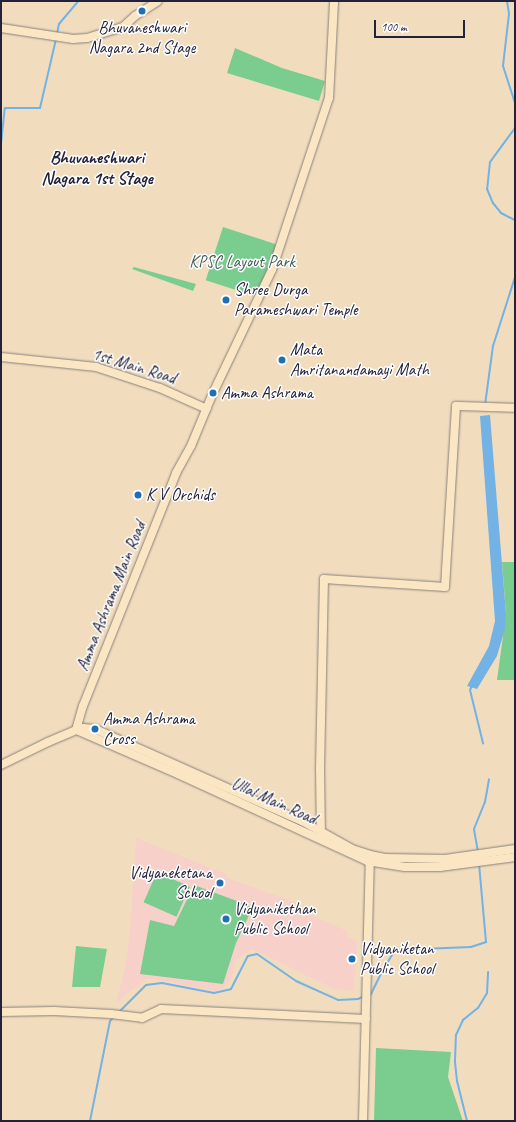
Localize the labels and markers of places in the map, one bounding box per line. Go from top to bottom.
marker: Bhuvaneshwari Nagara 2nd Stage [137,6,147,16]
place label: Bhuvaneshwari Nagara 2nd Stage [89,18,195,58]
place label: Shree Durga Parameshwari Temple [234,280,357,320]
marker: Shree Durga Parameshwari Temple [221,295,231,305]
place label: Mata Amritanandamayi Math [290,340,429,380]
marker: Mata Amritanandamayi Math [277,355,287,365]
place label: Amma Ashrama [221,383,313,403]
marker: Amma Ashrama [208,388,218,398]
place label: K V Orchids [146,485,215,505]
marker: K V Orchids [133,490,143,500]
place label: Amma Ashrama Cross [103,709,195,749]
marker: Amma Ashrama Cross [90,724,100,734]
place label: Vidyaneketana School [129,863,212,903]
marker: Vidyaneketana School [215,878,225,888]
place label: Vidyanikethan Public School [234,899,315,939]
marker: Vidyanikethan Public School [221,914,231,924]
place label: Vidyaniketan Public School [360,939,434,979]
marker: Vidyaniketan Public School [347,954,357,964]

